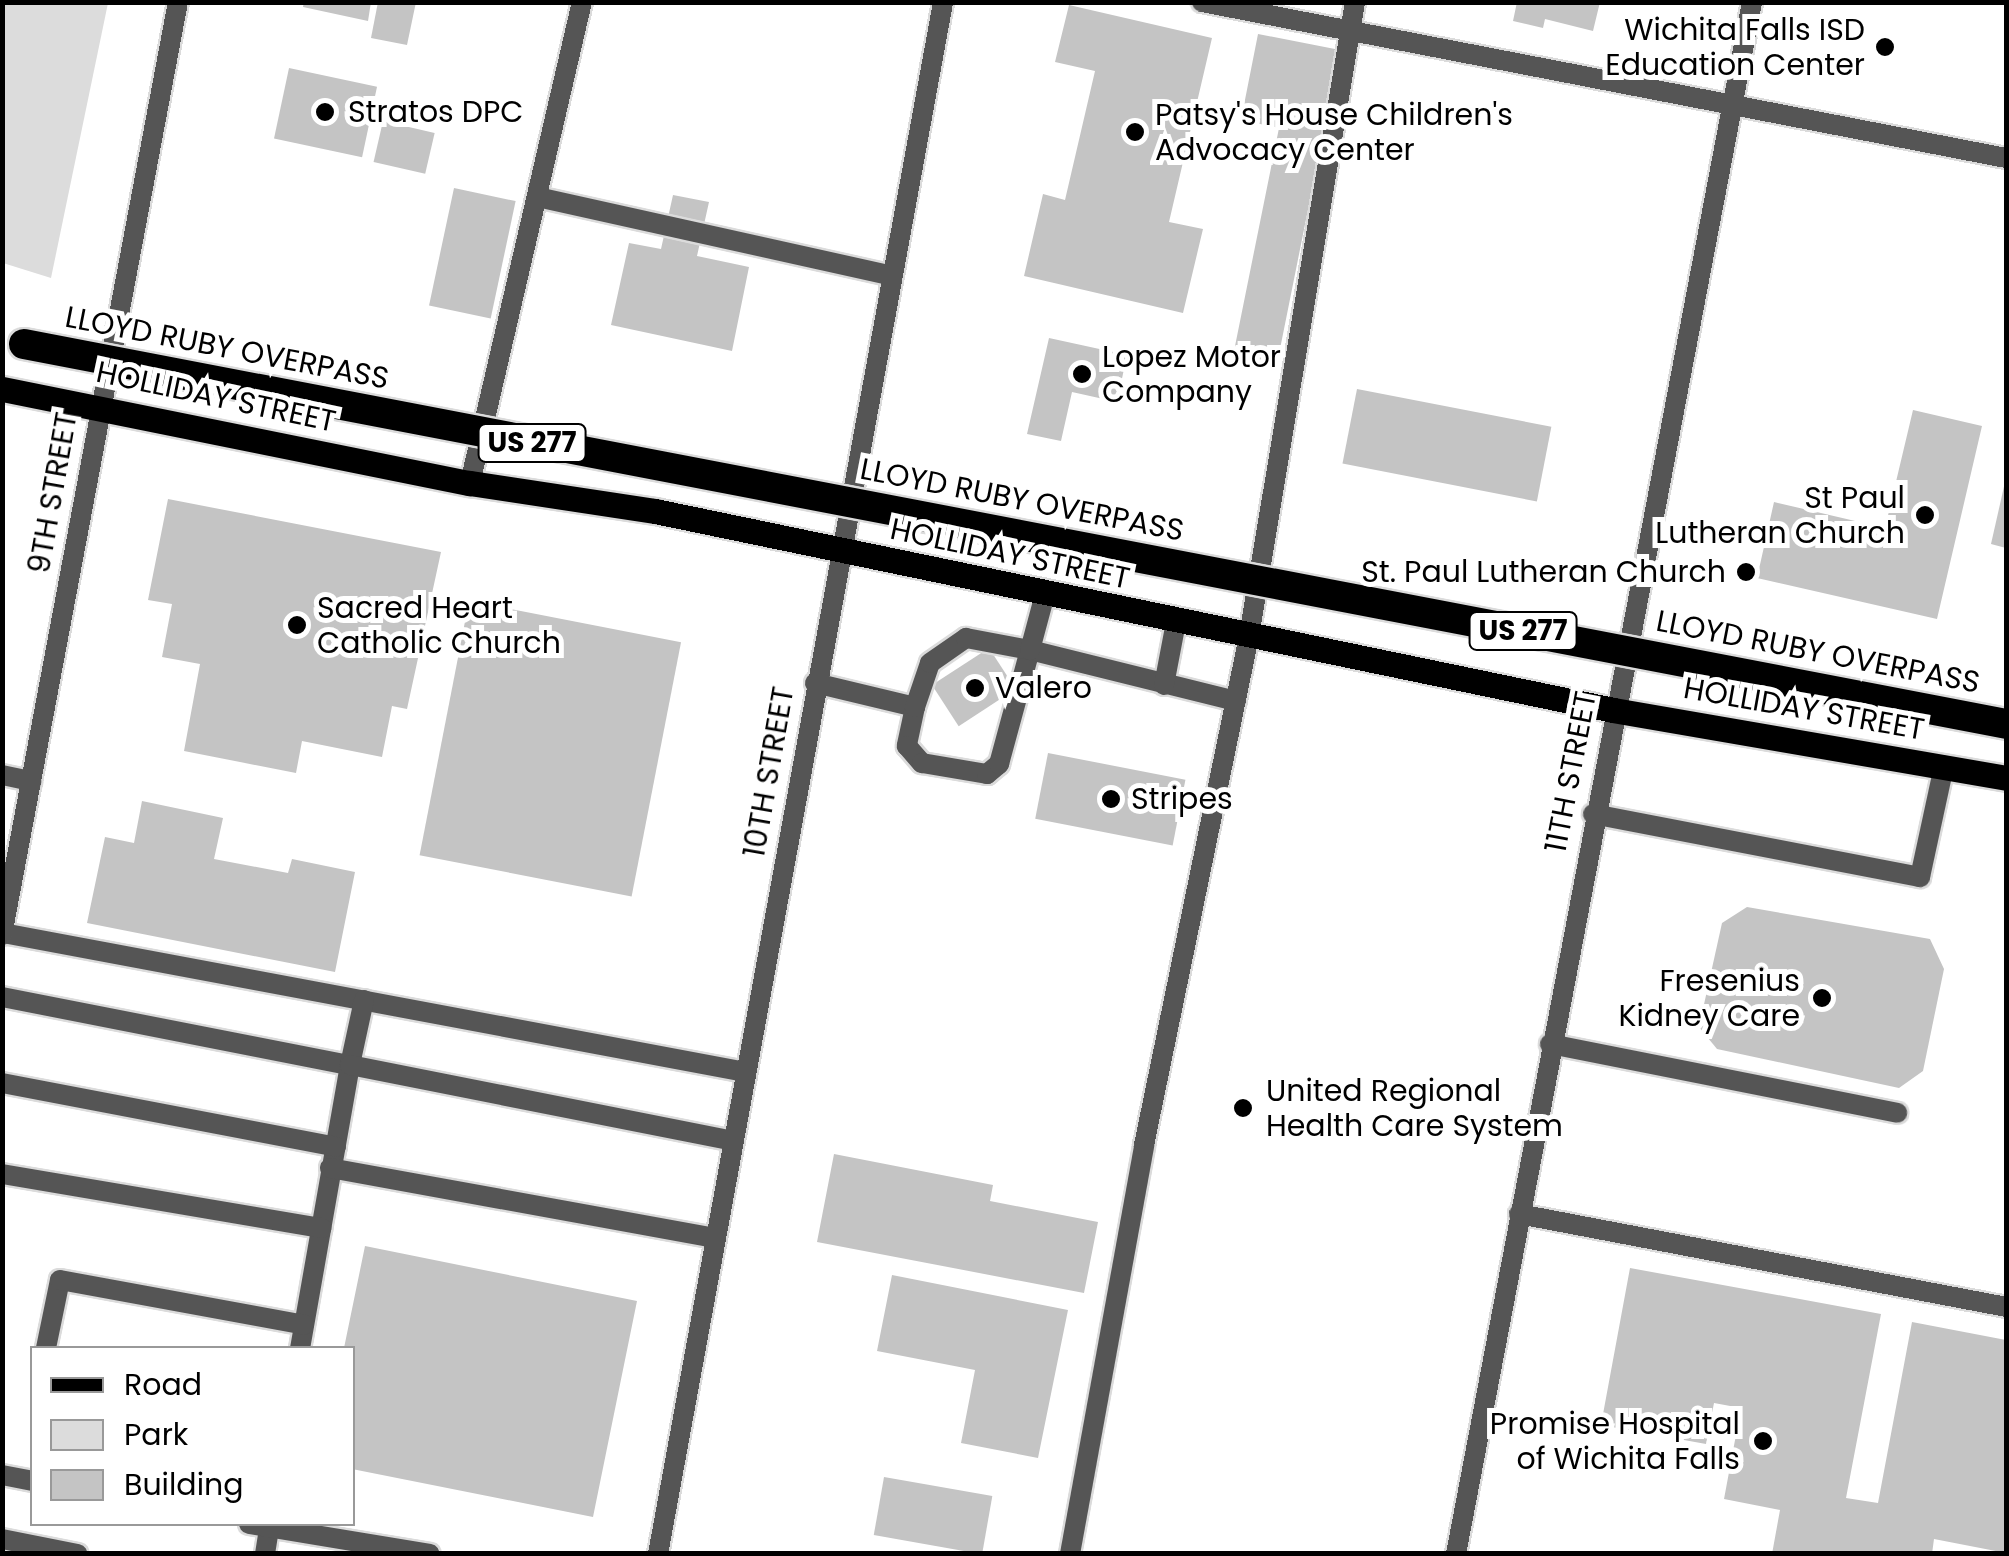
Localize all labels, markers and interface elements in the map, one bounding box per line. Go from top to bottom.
place label: Wichita Falls ISD Education Center [1605,12,1865,82]
marker: Wichita Falls ISD Education Center [1874,36,1896,58]
place label: Stratos DPC [348,94,524,130]
place label: Patsy's House Children's Advocacy Center [1155,97,1513,168]
marker: Stratos DPC [312,99,338,125]
marker: Patsy's House Children's Advocacy Center [1124,121,1146,143]
street label: LLOYD RUBY OVERPASS [62,299,392,397]
place label: Lopez Motor Company [1102,339,1281,410]
street label: HOLLIDAY STREET [93,354,339,440]
marker: Lopez Motor Company [1071,363,1093,385]
street label: 9TH STREET [21,410,85,576]
road number: US 277 [477,420,587,466]
street label: LLOYD RUBY OVERPASS [857,451,1187,549]
place label: St Paul Lutheran Church [1655,480,1905,550]
marker: St Paul Lutheran Church [1914,504,1936,526]
street label: HOLLIDAY STREET [887,511,1133,597]
place label: St. Paul Lutheran Church [1361,554,1726,590]
marker: St. Paul Lutheran Church [1735,561,1757,583]
place label: Sacred Heart Catholic Church [317,590,561,660]
street label: LLOYD RUBY OVERPASS [1653,603,1983,701]
road number: US 277 [1468,608,1578,654]
marker: Sacred Heart Catholic Church [286,614,308,636]
place label: Valero [995,670,1092,706]
street label: HOLLIDAY STREET [1681,670,1927,748]
marker: Valero [964,677,986,699]
street label: 10TH STREET [736,684,802,860]
street label: 11TH STREET [1538,688,1604,856]
place label: Stripes [1131,781,1233,817]
marker: Stripes [1100,788,1122,810]
place label: Fresenius Kidney Care [1618,963,1800,1034]
marker: Fresenius Kidney Care [1809,985,1835,1011]
place label: United Regional Health Care System [1266,1073,1563,1144]
marker: United Regional Health Care System [1230,1095,1256,1121]
legend [30,1346,355,1526]
text: Road [124,1363,202,1406]
place label: Promise Hospital of Wichita Falls [1490,1406,1740,1476]
text: Park [124,1413,188,1456]
marker: Promise Hospital of Wichita Falls [1750,1428,1776,1454]
text: Building [124,1463,244,1506]

